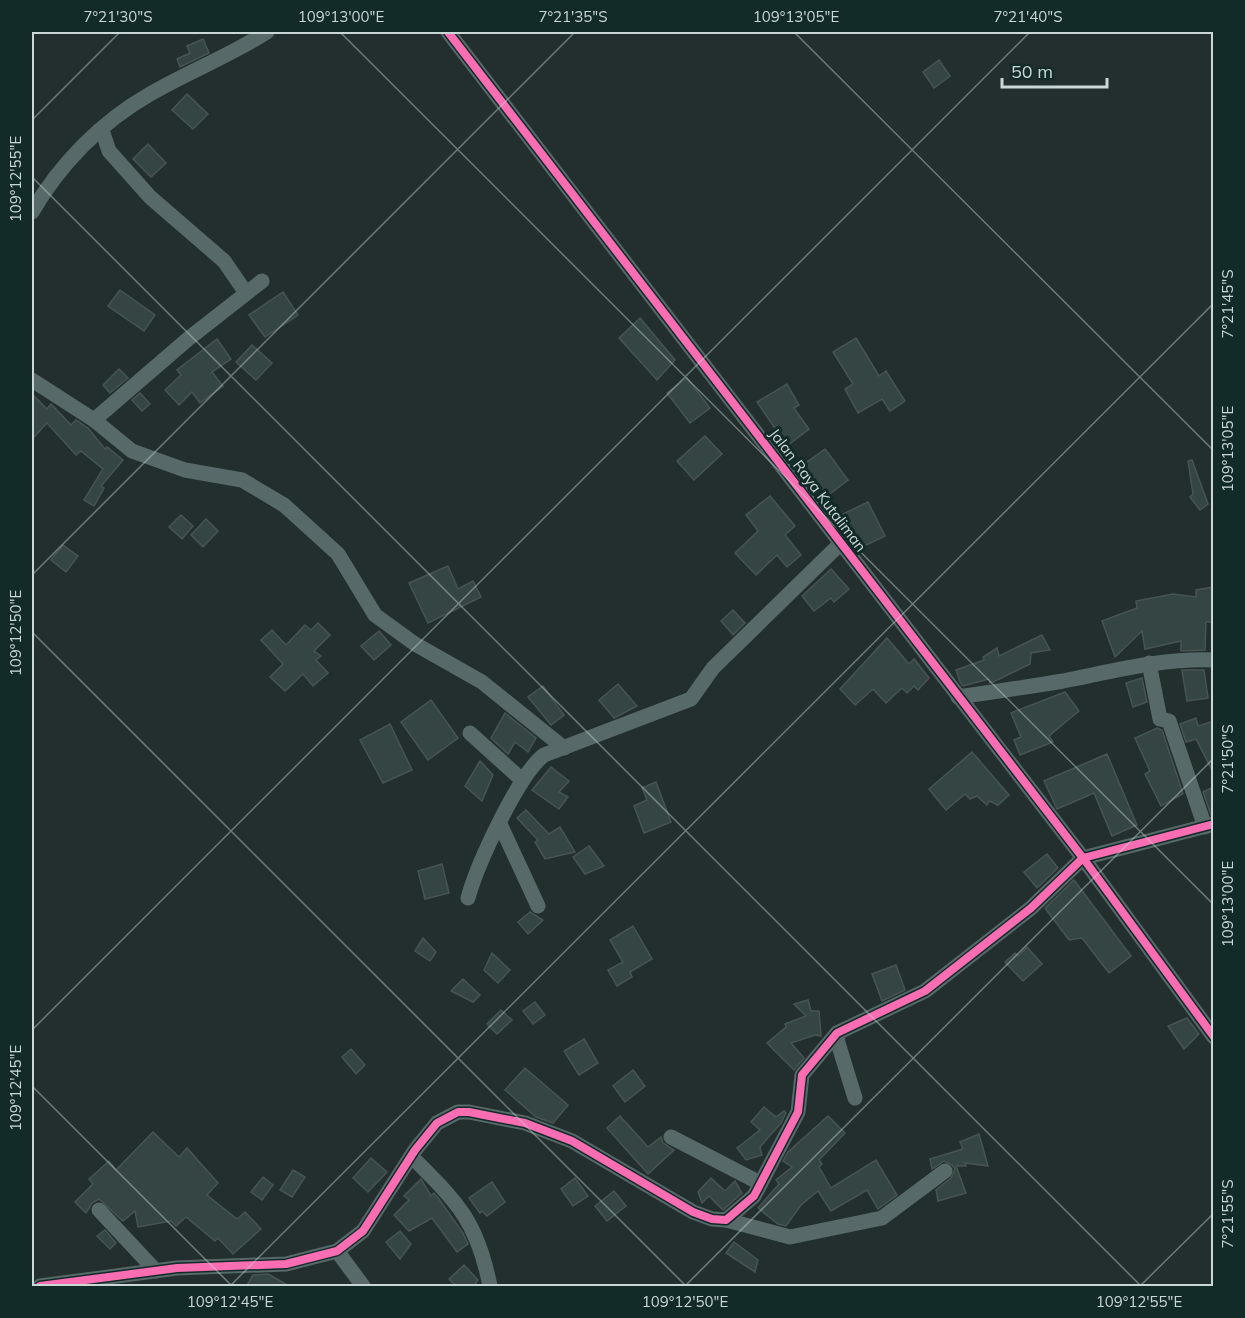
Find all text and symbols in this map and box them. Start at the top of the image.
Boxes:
text: 7°21'30"S [83,7,153,26]
text: 109°13'00"E [298,7,384,26]
text: 7°21'35"S [538,7,608,26]
text: 109°13'05"E [753,7,839,26]
text: 7°21'40"S [993,7,1063,26]
scale bar [1002,51,1107,89]
text: 50 m [1011,60,1053,83]
text: 109°12'55"E [6,136,25,222]
text: 7°21'45"S [1218,269,1237,339]
text: 109°13'05"E [1218,406,1237,492]
street label: Jalan Raya Kutaliman [765,425,871,555]
text: 109°12'50"E [6,590,25,676]
text: 7°21'50"S [1218,724,1237,794]
text: 109°13'00"E [1218,861,1237,947]
text: 109°12'45"E [6,1045,25,1131]
text: 7°21'55"S [1218,1179,1237,1249]
text: 109°12'45"E [187,1292,273,1311]
text: 109°12'50"E [642,1292,728,1311]
text: 109°12'55"E [1096,1292,1182,1311]

